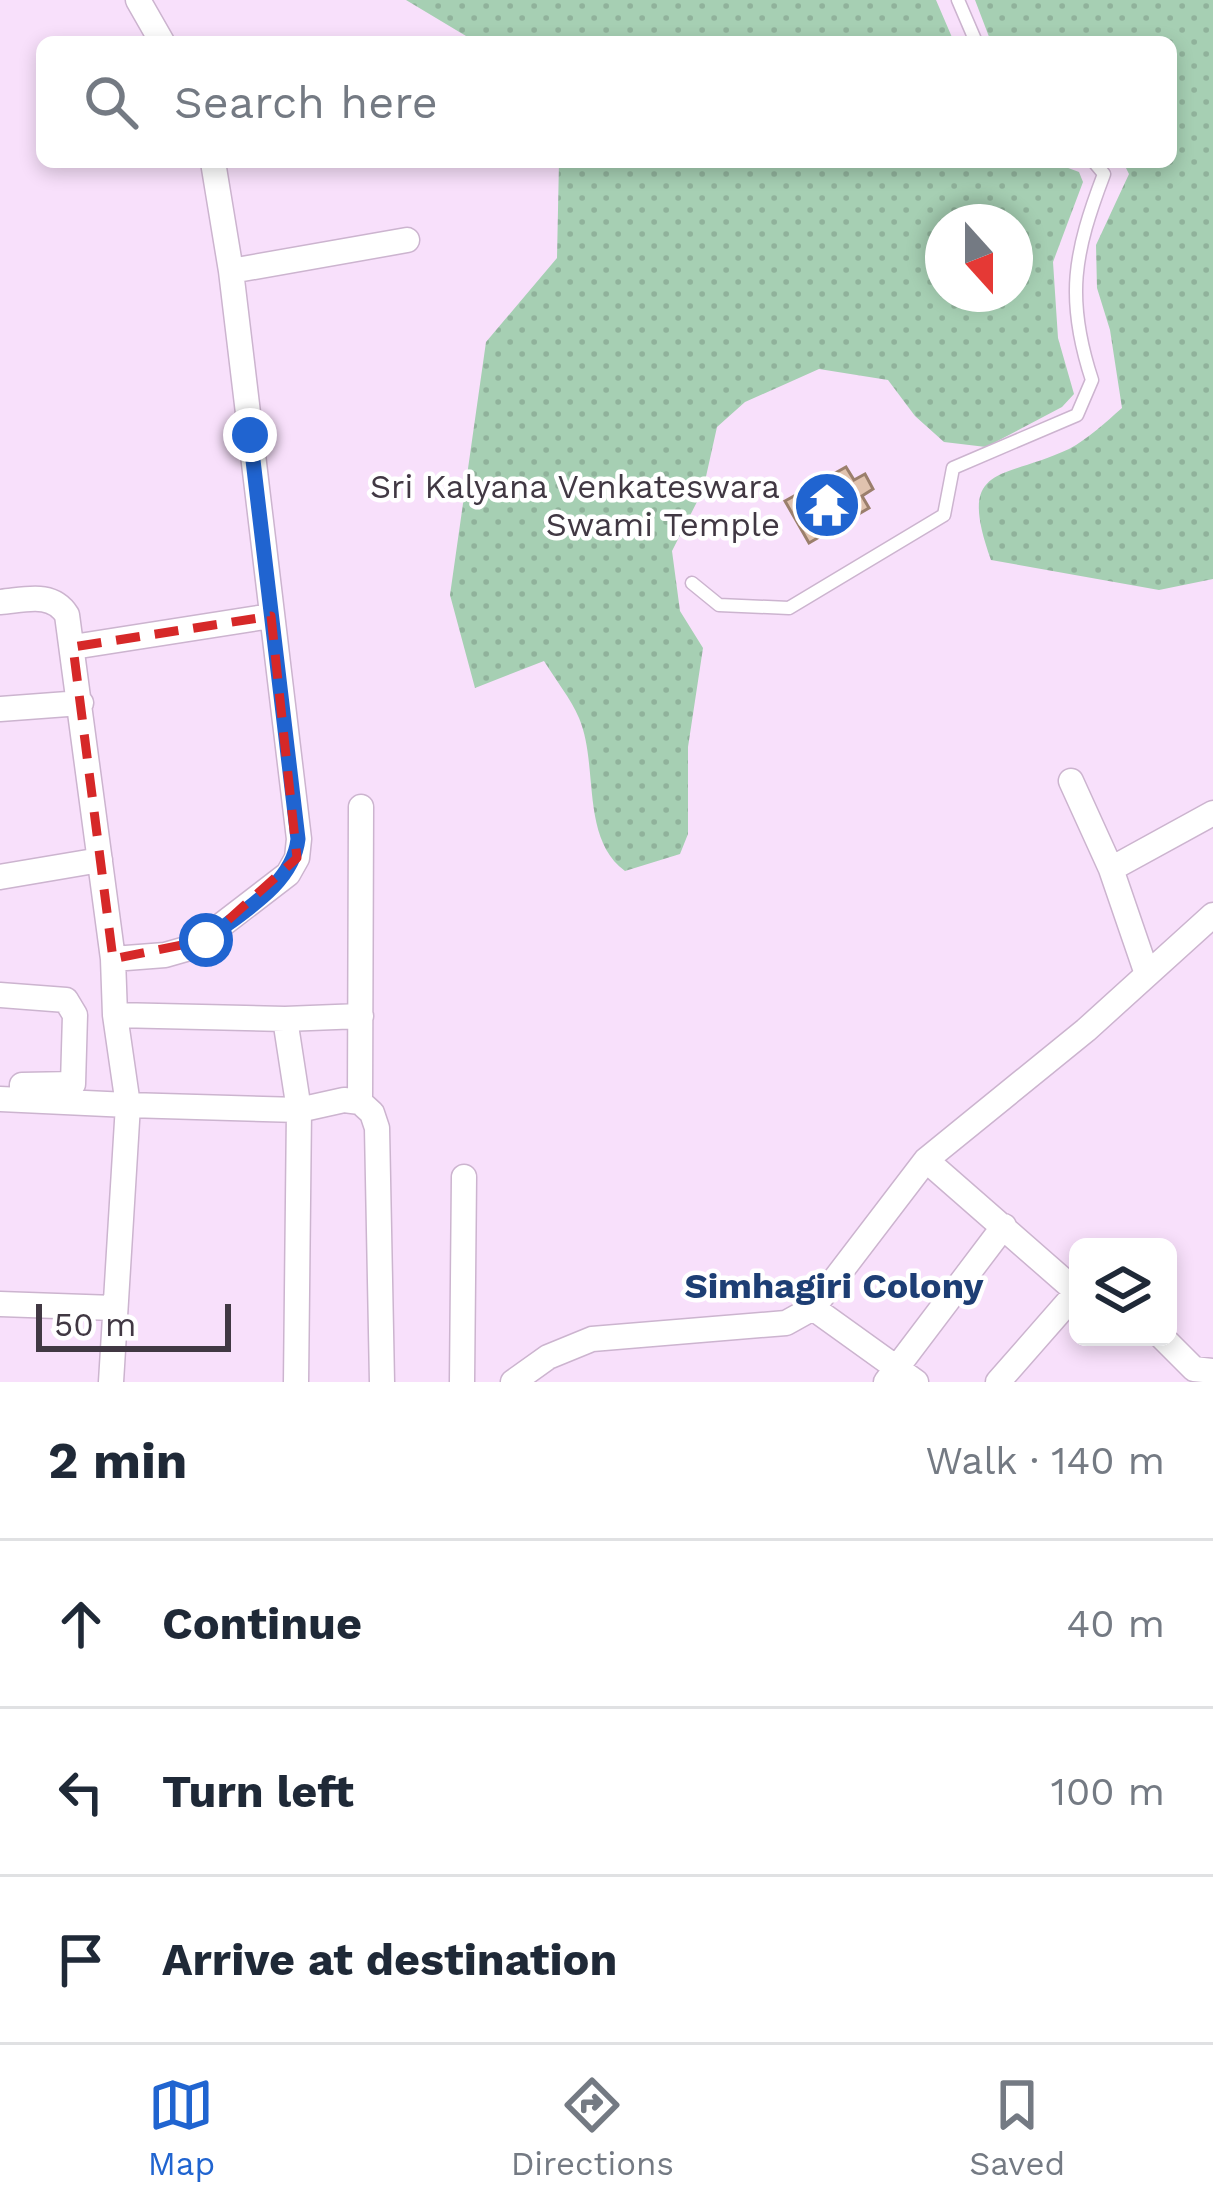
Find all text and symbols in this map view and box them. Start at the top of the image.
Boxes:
search box [36,36,1177,168]
icon: search [78,69,144,135]
text: Search here [174,76,438,129]
north arrow [925,204,1033,312]
route end [223,408,277,462]
place label: Sri Kalyana Venkateswara Swami Temple [370,467,780,544]
temple icon: Sri Kalyana Venkateswara Swami Temple [792,470,862,540]
route start [179,913,233,967]
map controls [1069,1238,1177,1346]
button: layers [1069,1238,1177,1346]
district label: Simhagiri Colony [685,1265,984,1307]
scale bar [36,1298,231,1351]
text: 50 m [54,1305,136,1344]
text: 2 min [48,1431,187,1490]
text: Walk · 140 m [925,1438,1165,1483]
icon: ahead [48,1591,114,1657]
text: Continue [162,1597,362,1650]
text: 40 m [1066,1601,1165,1646]
icon: left [48,1759,114,1825]
text: Turn left [162,1765,354,1818]
text: 100 m [1051,1769,1165,1814]
icon: arrive [48,1927,114,1993]
text: Arrive at destination [162,1933,617,1986]
tab: Map [148,2072,215,2183]
tab: Directions [511,2072,674,2183]
tab: Saved [969,2072,1065,2183]

